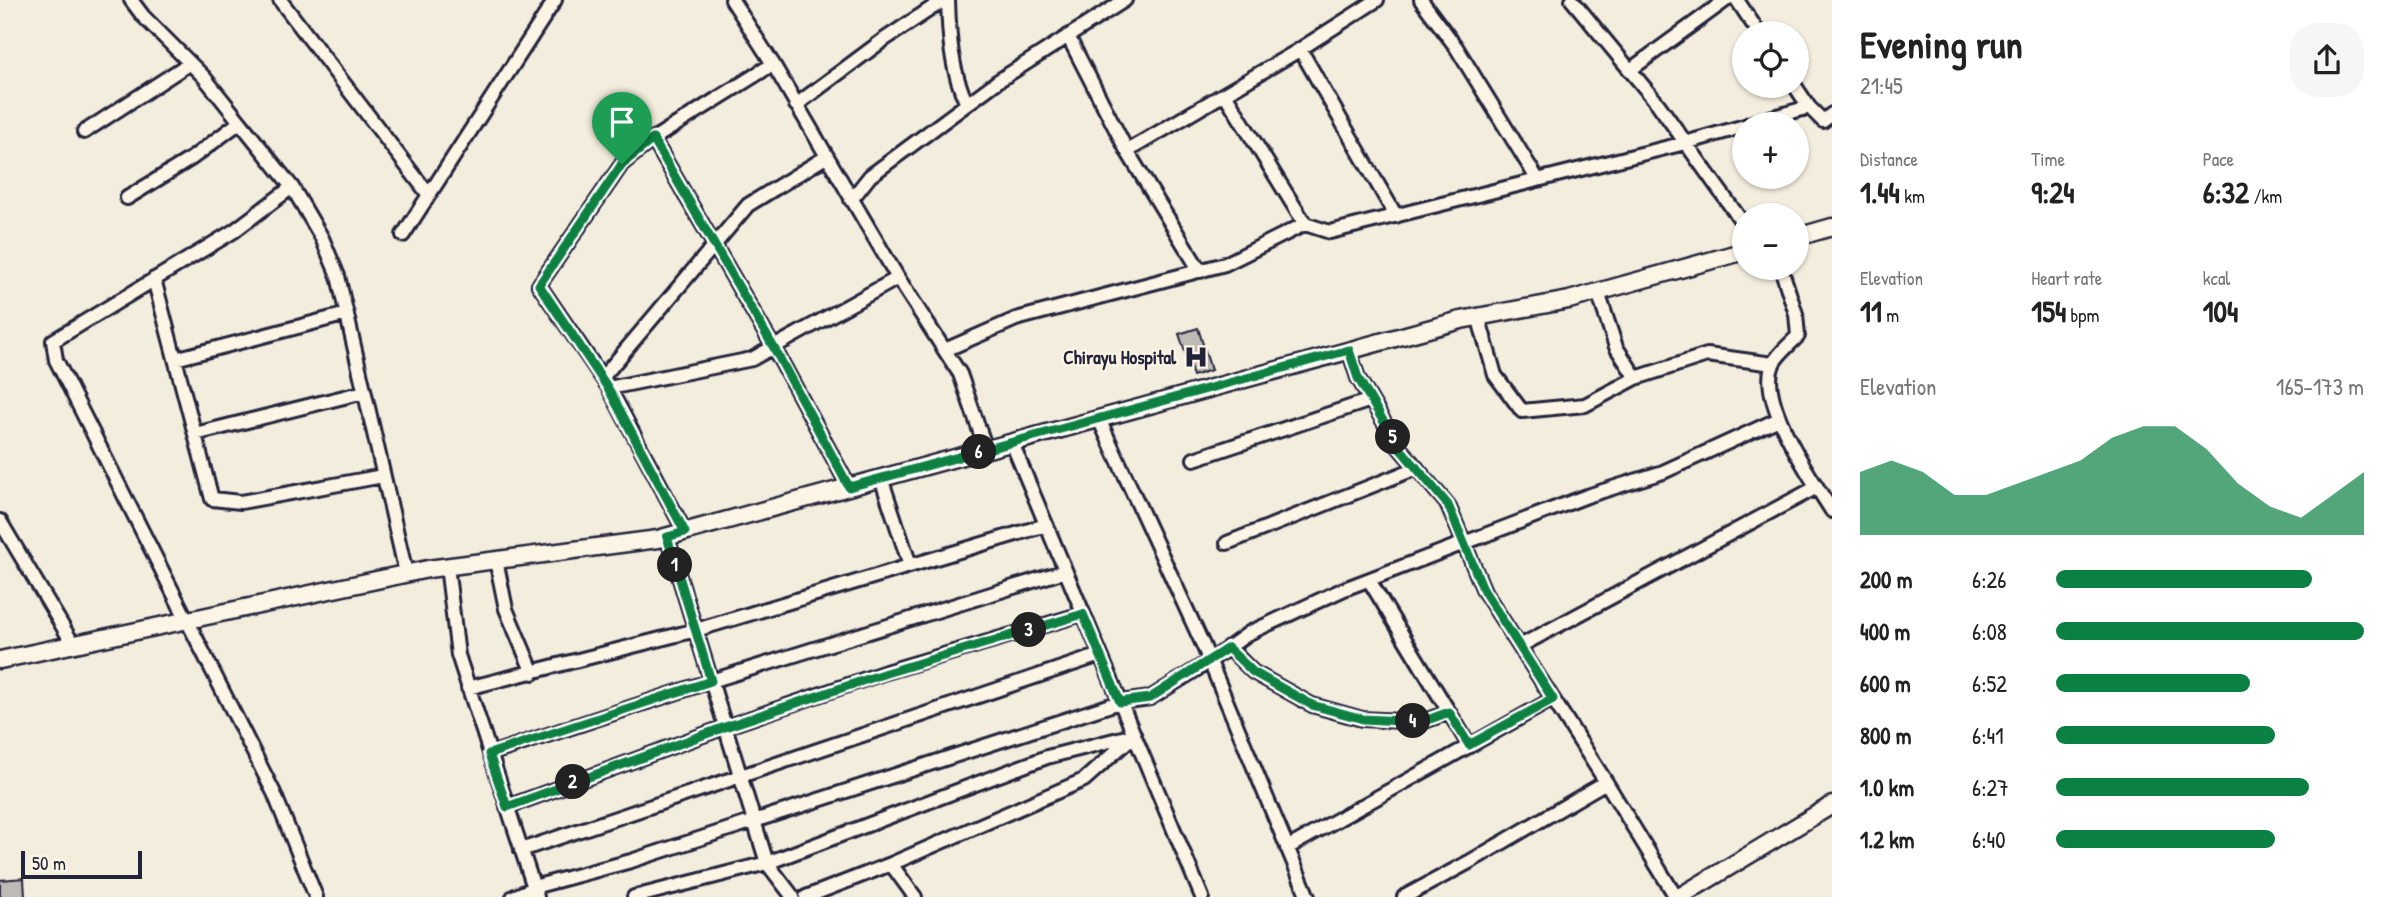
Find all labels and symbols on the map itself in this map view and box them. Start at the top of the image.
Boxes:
pin [592,92,652,164]
hospital icon: Chirayu Hospital [1182,343,1210,371]
place label: Chirayu Hospital [1063,344,1177,371]
pin: 5 [1376,420,1410,454]
pin: 6 [962,434,996,470]
pin: 1 [658,548,692,582]
pin: 3 [1012,612,1046,648]
pin: 4 [1396,704,1430,738]
pin: 2 [556,764,590,800]
scale bar [21,848,142,880]

